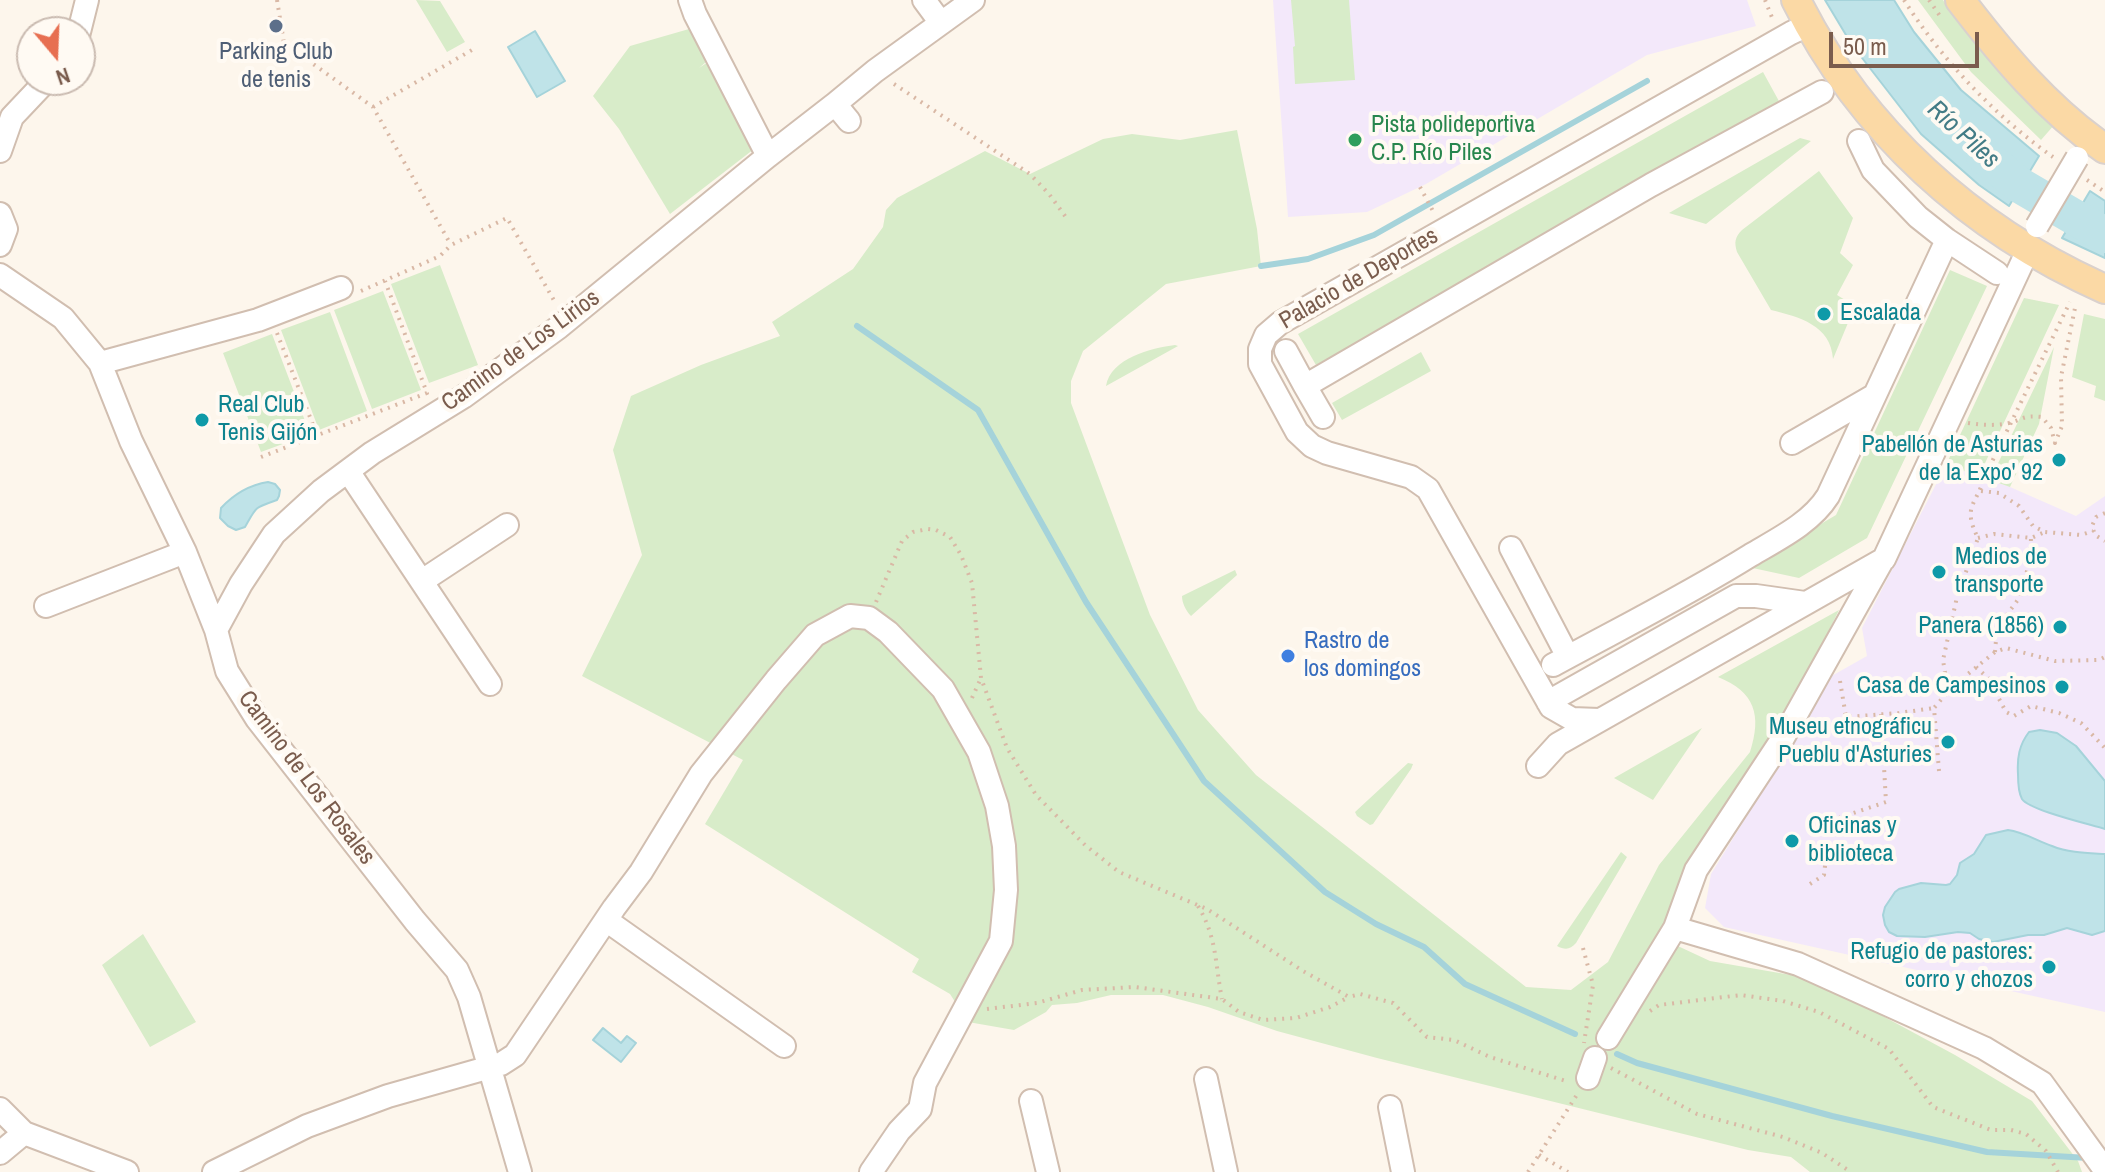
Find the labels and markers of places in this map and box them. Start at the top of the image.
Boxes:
marker: Parking Club de tenis [267,17,285,35]
place label: Parking Club de tenis [219,39,333,95]
place label: Pista polideportiva C.P. Río Piles [1371,112,1535,168]
marker: Pista polideportiva C.P. Río Piles [1346,131,1364,149]
place label: Escalada [1840,300,1921,328]
marker: Escalada [1815,305,1833,323]
place label: Real Club Tenis Gijón [218,392,318,448]
marker: Real Club Tenis Gijón [193,411,211,429]
place label: Pabellón de Asturias de la Expo' 92 [1861,432,2043,488]
marker: Pabellón de Asturias de la Expo' 92 [2050,451,2068,469]
place label: Medios de transporte [1955,544,2047,600]
marker: Medios de transporte [1930,563,1948,581]
place label: Panera (1856) [1918,613,2044,641]
marker: Panera (1856) [2051,618,2069,636]
place label: Rastro de los domingos [1304,628,1421,684]
marker: Rastro de los domingos [1279,647,1297,665]
place label: Casa de Campesinos [1857,673,2046,701]
marker: Casa de Campesinos [2053,678,2071,696]
place label: Museu etnográficu Pueblu d'Asturies [1769,714,1932,770]
marker: Museu etnográficu Pueblu d'Asturies [1939,733,1957,751]
place label: Oficinas y biblioteca [1808,813,1897,869]
marker: Oficinas y biblioteca [1783,832,1801,850]
place label: Refugio de pastores: corro y chozos [1850,939,2033,995]
marker: Refugio de pastores: corro y chozos [2040,958,2058,976]

